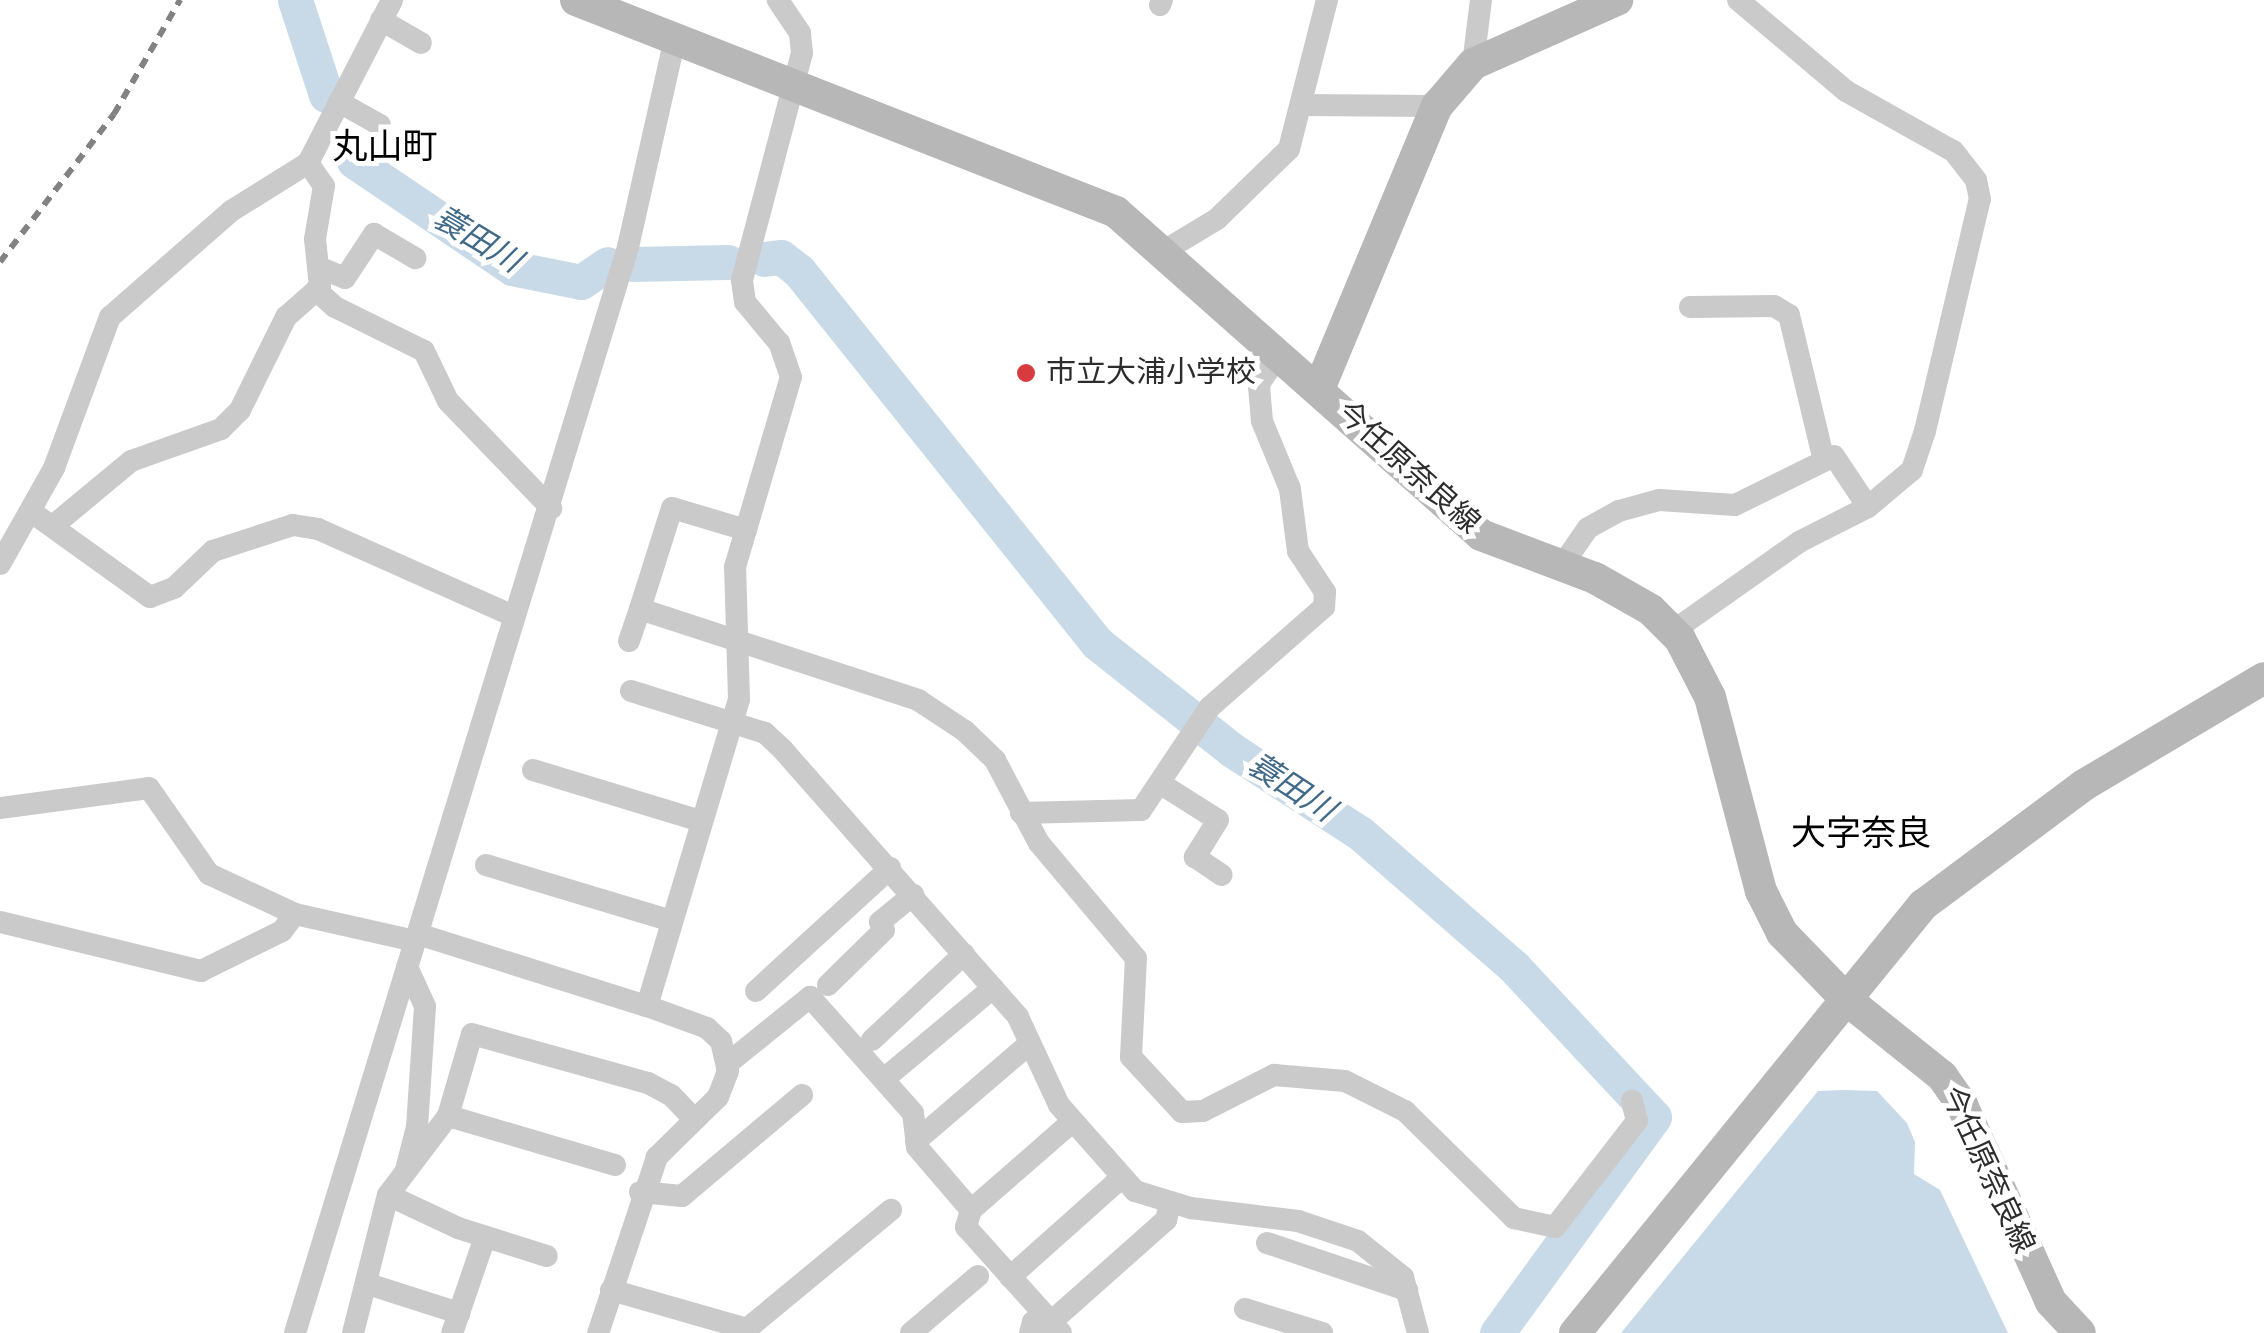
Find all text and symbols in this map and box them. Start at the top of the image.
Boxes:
district label: 丸山町 [333,126,437,168]
water label: 蓑田川 [426,199,528,281]
place label: 市立大浦小学校 [1046,355,1256,391]
marker: 市立大浦小学校 [1015,362,1037,384]
street label: 今任原奈良線 [1329,394,1487,542]
water label: 蓑田川 [1240,746,1342,830]
district label: 大字奈良 [1791,813,1931,855]
street label: 今任原奈良線 [1933,1081,2041,1259]

